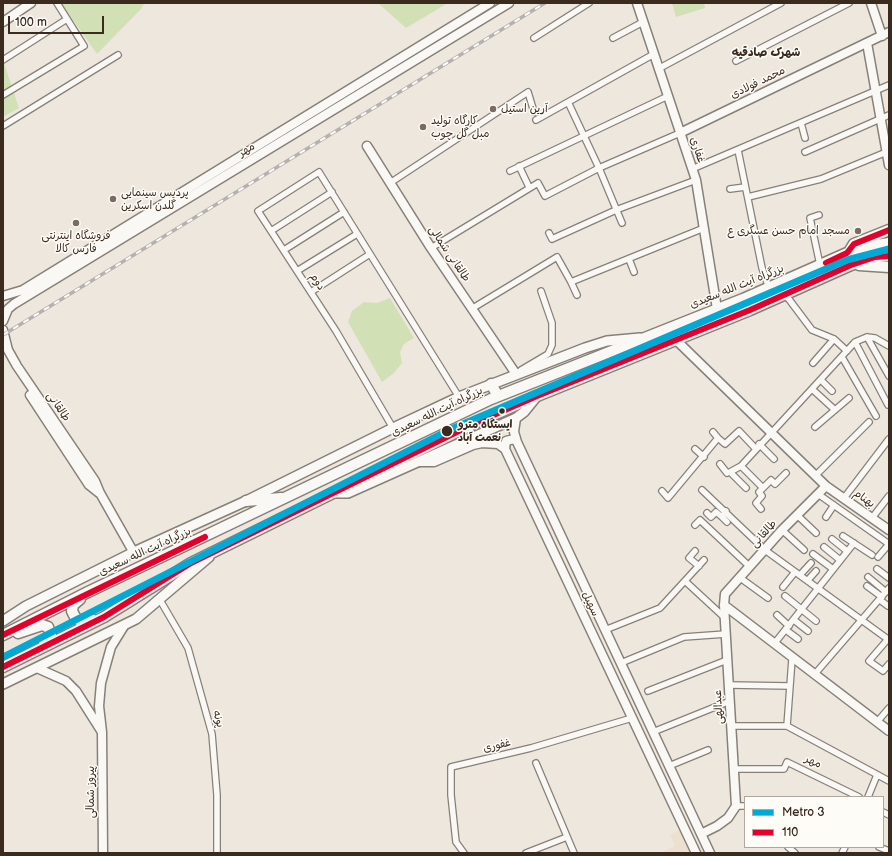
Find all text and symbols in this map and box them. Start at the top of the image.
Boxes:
scale bar [10,8,106,34]
text: 100 m [15,15,47,30]
district label: شهرک صادقیه [732,46,800,60]
street label: محمد فولادی [728,64,788,102]
place label: آرین استیل [501,102,548,116]
marker: آرین استیل [488,104,498,114]
place label: کارگاه تولید مبل گل چوب [431,114,489,140]
marker: کارگاه تولید مبل گل چوب [418,122,428,132]
street label: غفاری [686,135,708,165]
street label: مهر [236,140,258,160]
place label: پردیس سینمایی گلدن اسکرین [121,186,189,212]
marker: پردیس سینمایی گلدن اسکرین [108,194,118,204]
marker: فروشگاه اینترنتی فارس کالا [71,218,81,228]
street label: طالقانی شمالی [425,223,473,285]
place label: مسجد امام حسن عسگری ع [727,224,850,238]
marker: مسجد امام حسن عسگری ع [853,226,863,236]
place label: فروشگاه اینترنتی فارس کالا [42,229,110,255]
street label: بزرگراه آیت الله سعیدی [688,262,786,312]
street label: دوم [307,271,327,293]
street label: بزرگراه آیت الله سعیدی [389,384,485,440]
street label: طالقانی [43,390,73,424]
unlabelled marker [497,406,507,416]
place label: ایستگاه مترو نعمت آباد [458,418,512,444]
marker: ایستگاه مترو نعمت آباد [440,424,454,438]
street label: بهنام [851,487,877,511]
street label: طالقانی [748,517,780,551]
street label: بزرگراه آیت الله سعیدی [97,525,193,579]
street label: سهیل [579,589,601,619]
street label: عبدالهی [712,689,726,725]
street label: پونه [209,709,227,729]
street label: غفوری [482,736,512,756]
street label: مهر [803,752,823,772]
street label: پیروز شمالی [84,766,98,818]
legend [744,796,884,848]
text: Metro 3 [782,805,825,820]
text: 110 [782,825,798,840]

